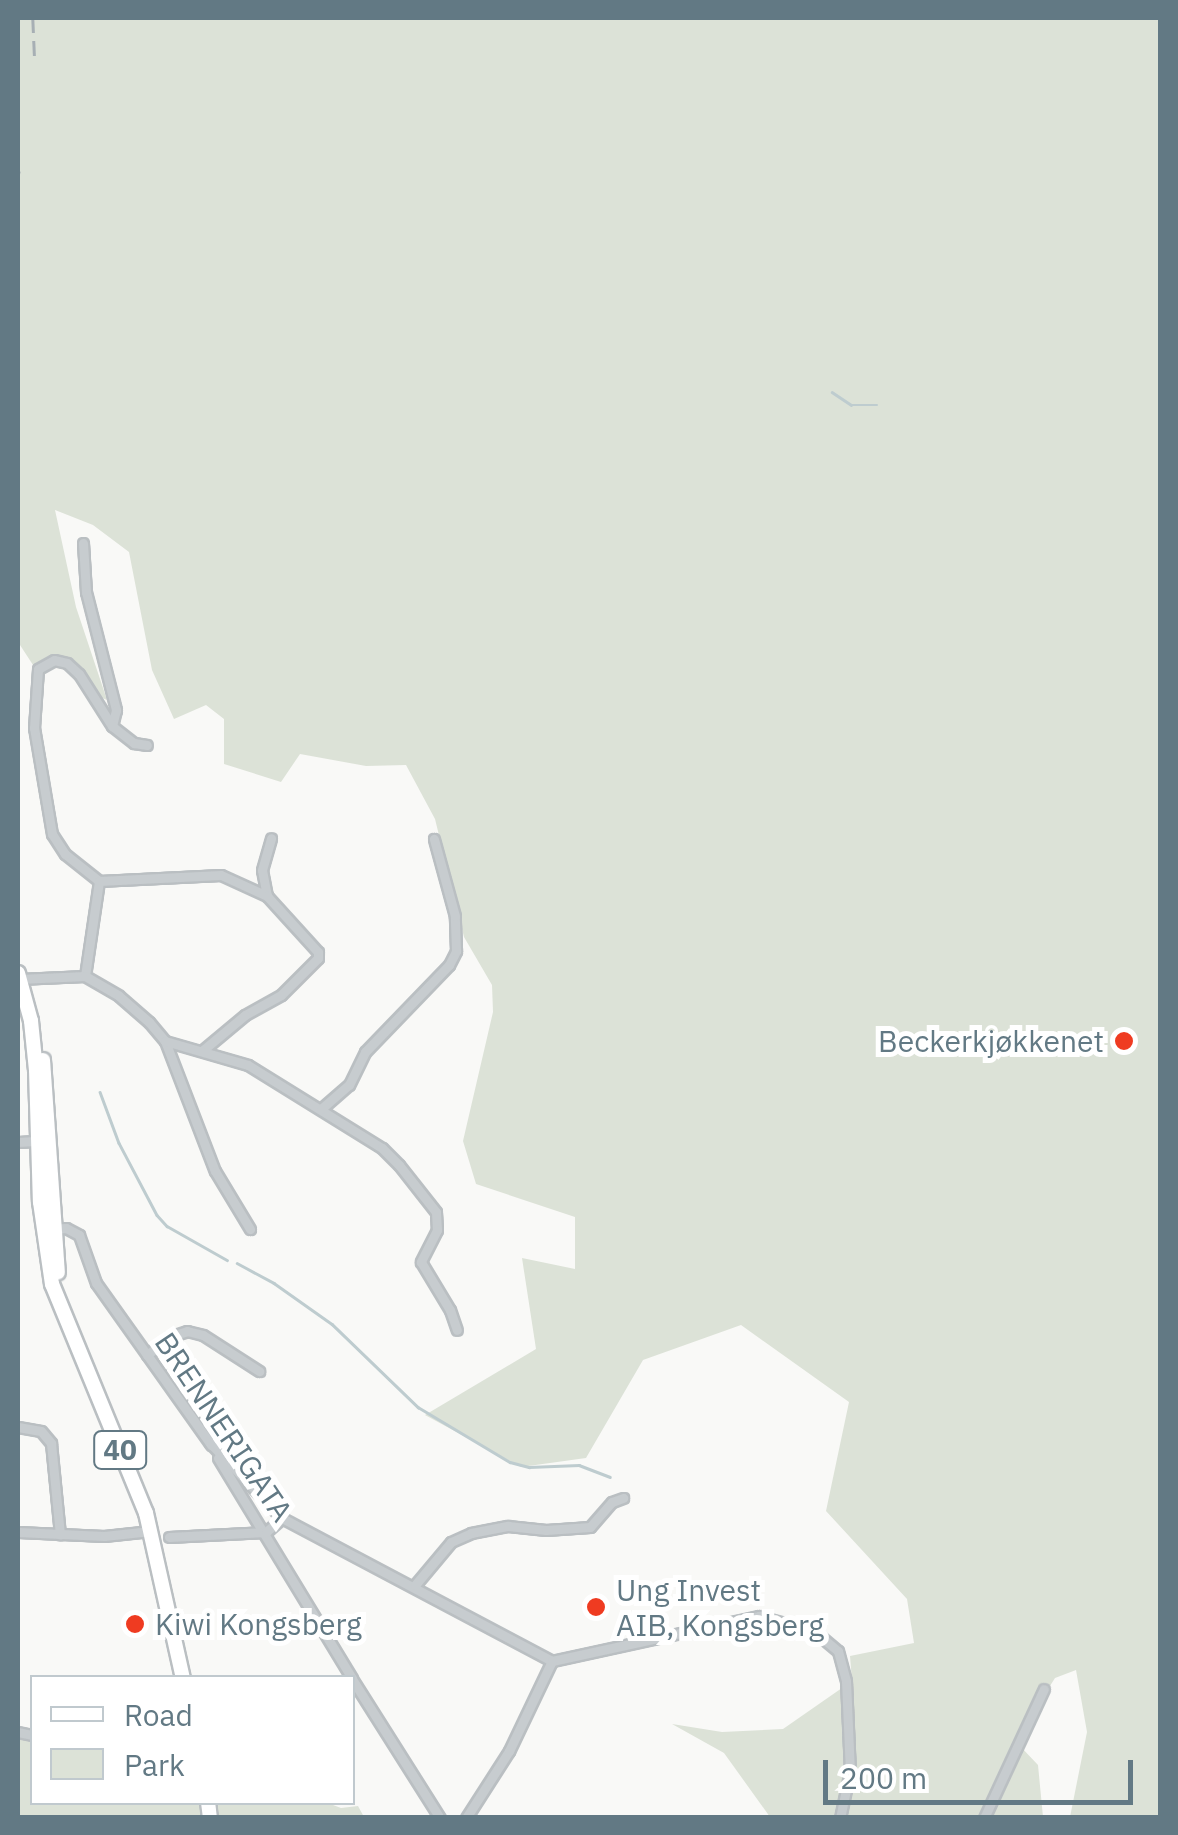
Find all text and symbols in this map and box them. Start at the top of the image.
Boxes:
place label: Beckerkjøkkenet [878,1023,1104,1059]
marker: Beckerkjøkkenet [1113,1030,1135,1052]
street label: BRENNERIGATA [148,1326,300,1528]
road number: 40 [92,1427,148,1473]
place label: Ung Invest AIB, Kongsberg [616,1572,824,1642]
marker: Ung Invest AIB, Kongsberg [585,1596,607,1618]
place label: Kiwi Kongsberg [155,1606,362,1642]
marker: Kiwi Kongsberg [124,1613,146,1635]
legend [30,1675,355,1805]
text: Road [124,1695,193,1734]
scale bar [828,1740,1138,1802]
text: Park [124,1745,185,1784]
text: 200 m [840,1758,927,1797]

